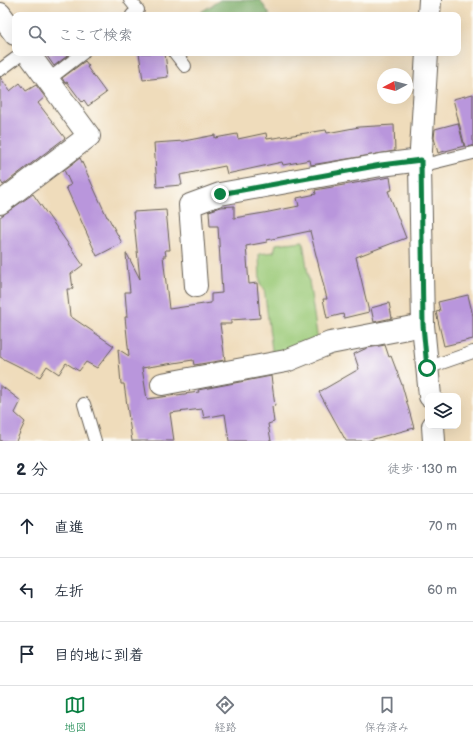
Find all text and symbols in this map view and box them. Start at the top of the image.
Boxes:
search box [12,12,461,56]
icon: search [26,23,48,45]
text: ここで検索 [58,26,133,45]
north arrow [377,68,413,104]
route end [211,185,229,203]
route start [418,359,436,377]
map controls [425,393,461,429]
button: layers [425,393,461,429]
text: 2 分 [16,460,48,480]
text: 徒歩 · 130 m [388,461,457,477]
icon: ahead [16,515,38,537]
text: 直進 [54,518,84,537]
text: 70 m [429,518,457,534]
icon: left [16,579,38,601]
text: 左折 [54,582,84,601]
text: 60 m [427,582,457,598]
icon: arrive [16,643,38,665]
text: 目的地に到着 [54,646,144,665]
tab: 地図 [64,694,86,734]
tab: 経路 [214,694,236,734]
tab: 保存済み [365,694,409,734]

